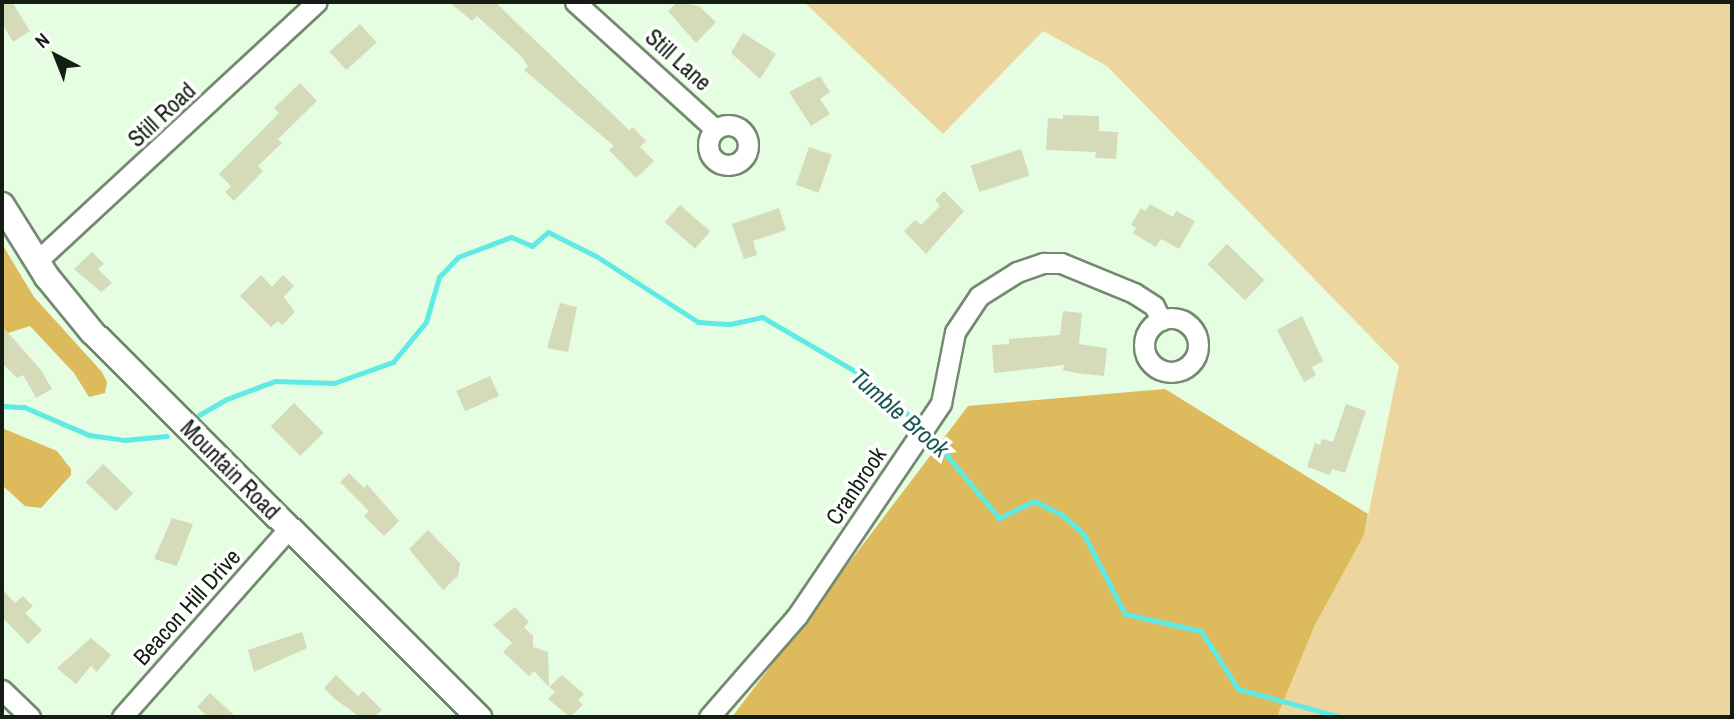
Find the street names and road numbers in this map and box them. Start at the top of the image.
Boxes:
street label: Still Lane [640,23,716,97]
street label: Still Road [123,77,201,153]
street label: Mountain Road [175,415,285,525]
street label: Cranbrook [820,442,892,530]
street label: Beacon Hill Drive [128,543,246,671]

